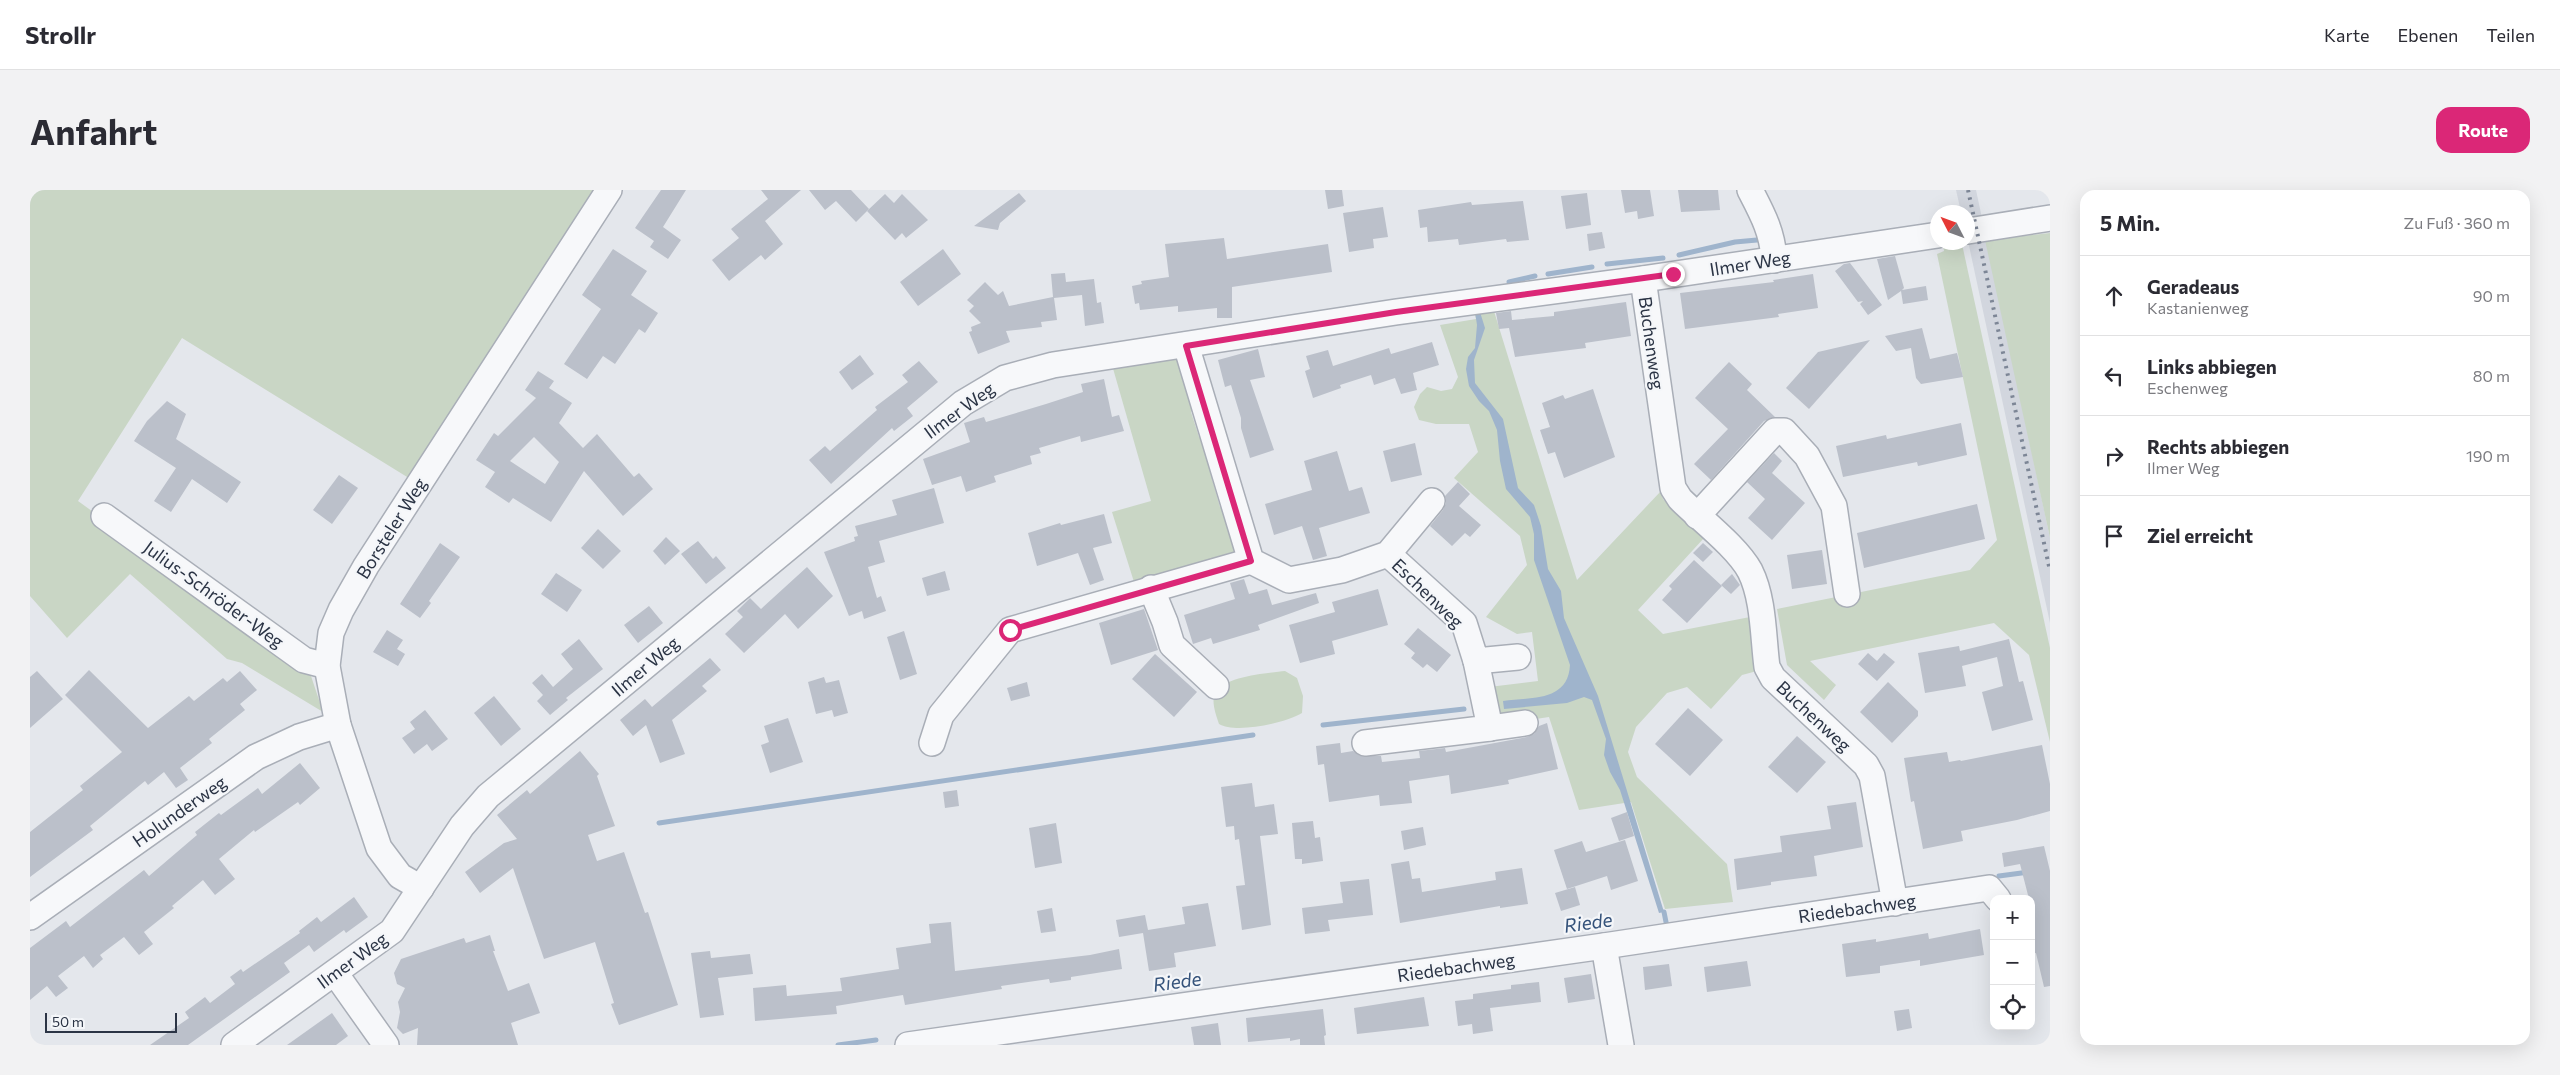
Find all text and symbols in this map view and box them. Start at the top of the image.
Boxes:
text: Strollr [25,20,96,49]
text: Karte [2324,24,2369,46]
text: Ebenen [2397,24,2458,46]
text: Teilen [2486,24,2535,46]
button: Route [2436,107,2530,153]
text: Anfahrt [30,109,157,152]
north arrow [1930,205,1975,250]
text: 5 Min. [2100,210,2160,235]
text: Zu Fuß · 360 m [2403,213,2510,232]
street label: Ilmer Weg [1708,246,1792,280]
route end [1662,263,1685,286]
text: Geradeaus [2147,275,2239,298]
icon: ahead [2100,282,2128,310]
text: 90 m [2473,286,2510,305]
street label: Buchenweg [1635,295,1669,391]
text: Kastanienweg [2147,298,2249,317]
text: Links abbiegen [2147,355,2277,378]
icon: left [2100,362,2128,390]
text: 80 m [2473,366,2510,385]
street label: Ilmer Weg [919,377,999,443]
text: Eschenweg [2147,378,2228,397]
text: Rechts abbiegen [2147,435,2289,458]
icon: right [2100,442,2128,470]
text: 190 m [2466,446,2510,465]
text: Ilmer Weg [2147,458,2220,477]
street label: Borsteler Weg [351,473,431,583]
icon: arrive [2100,522,2128,550]
text: Ziel erreicht [2147,524,2253,547]
street label: Julius-Schröder-Weg [140,536,289,652]
street label: Eschenweg [1388,553,1469,633]
route start [999,619,1022,642]
street label: Ilmer Weg [607,631,684,701]
street label: Buchenweg [1772,676,1856,756]
street label: Holunderweg [128,770,230,851]
street label: Riedebachweg [1797,889,1917,927]
map controls [1990,895,2035,1030]
button: + [1990,895,2035,940]
water label: Riede [1562,907,1614,937]
street label: Ilmer Weg [312,927,392,993]
button: − [1990,940,2035,985]
street label: Riedebachweg [1396,948,1516,986]
water label: Riede [1151,966,1203,996]
button: locate [1990,985,2035,1030]
scale bar [45,1010,178,1033]
text: 50 m [52,1013,84,1030]

